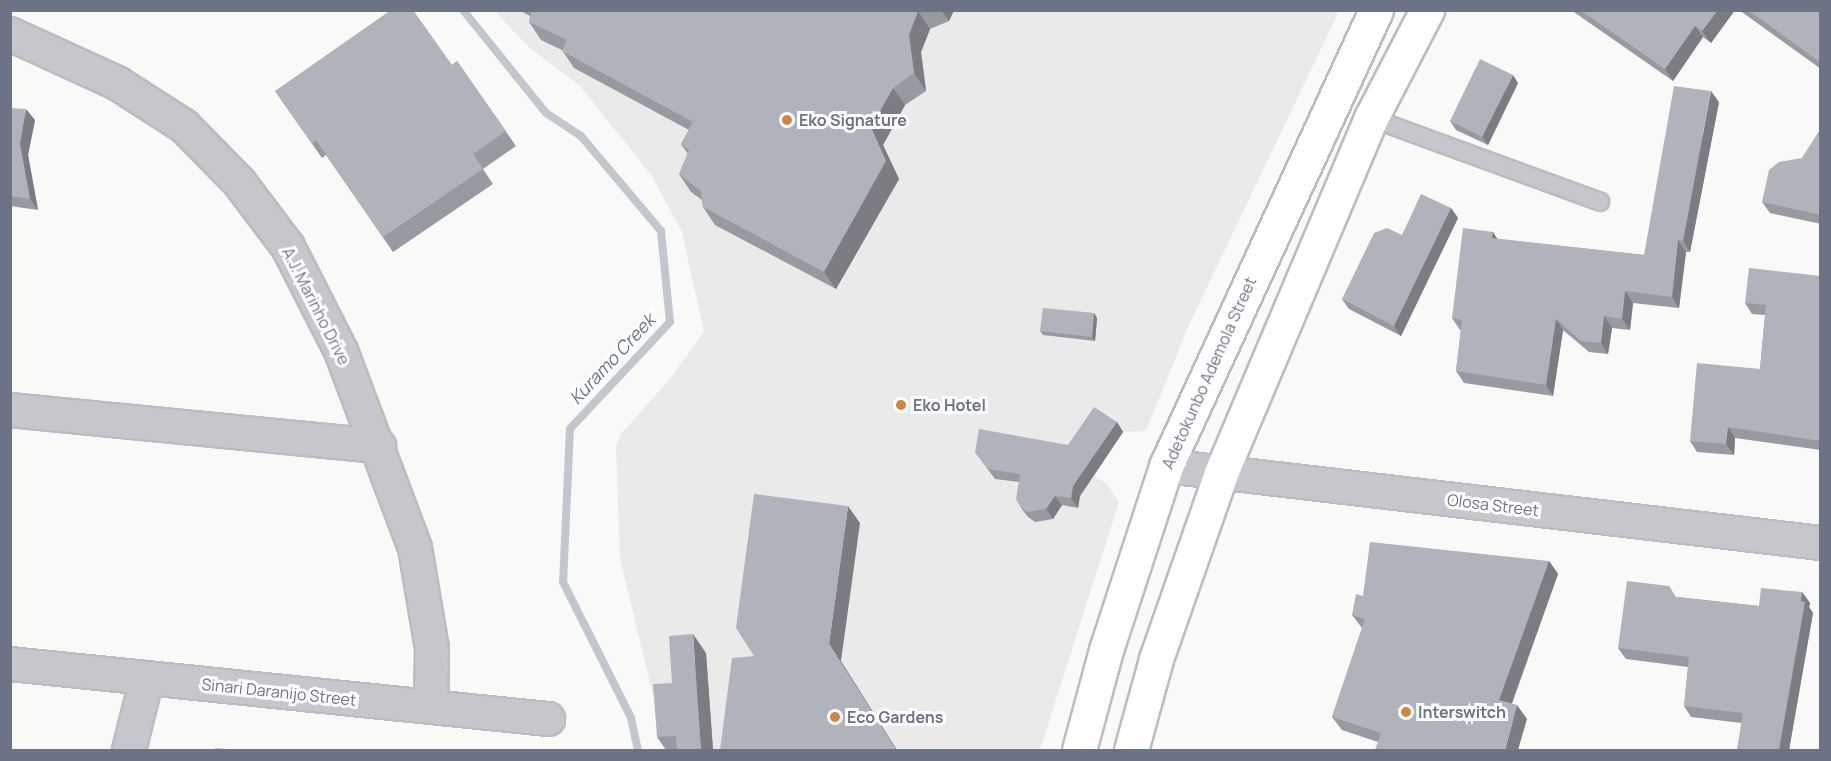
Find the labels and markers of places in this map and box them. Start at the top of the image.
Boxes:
place label: Eko Signature [799,110,907,130]
marker: Eko Signature [780,113,794,127]
place label: Eko Hotel [913,395,986,415]
marker: Eko Hotel [894,398,908,412]
place label: Interswitch [1418,702,1506,722]
marker: Interswitch [1399,705,1413,719]
place label: Eco Gardens [847,707,944,727]
marker: Eco Gardens [828,710,842,724]

